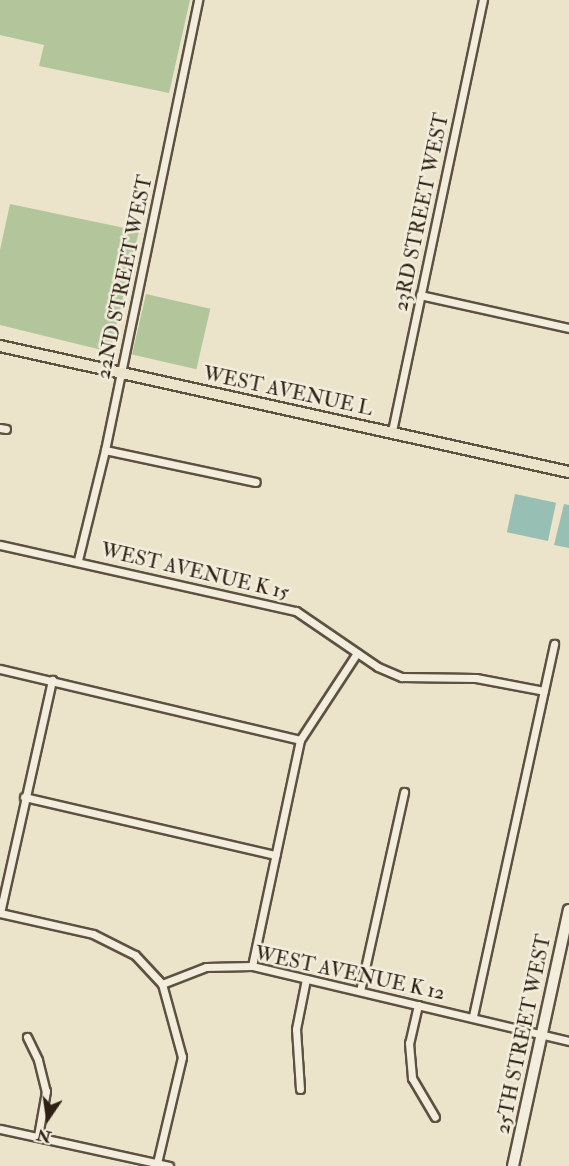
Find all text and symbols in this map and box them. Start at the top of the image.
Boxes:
street label: 23RD STREET WEST [388,111,454,313]
street label: 22ND STREET WEST [91,173,157,381]
street label: WEST AVENUE L [201,361,375,421]
street label: WEST AVENUE K 15 [99,538,291,604]
street label: 25TH STREET WEST [490,932,556,1136]
street label: WEST AVENUE K 12 [253,941,447,1005]
north arrow [18,1088,78,1148]
text: N [35,1124,53,1147]

